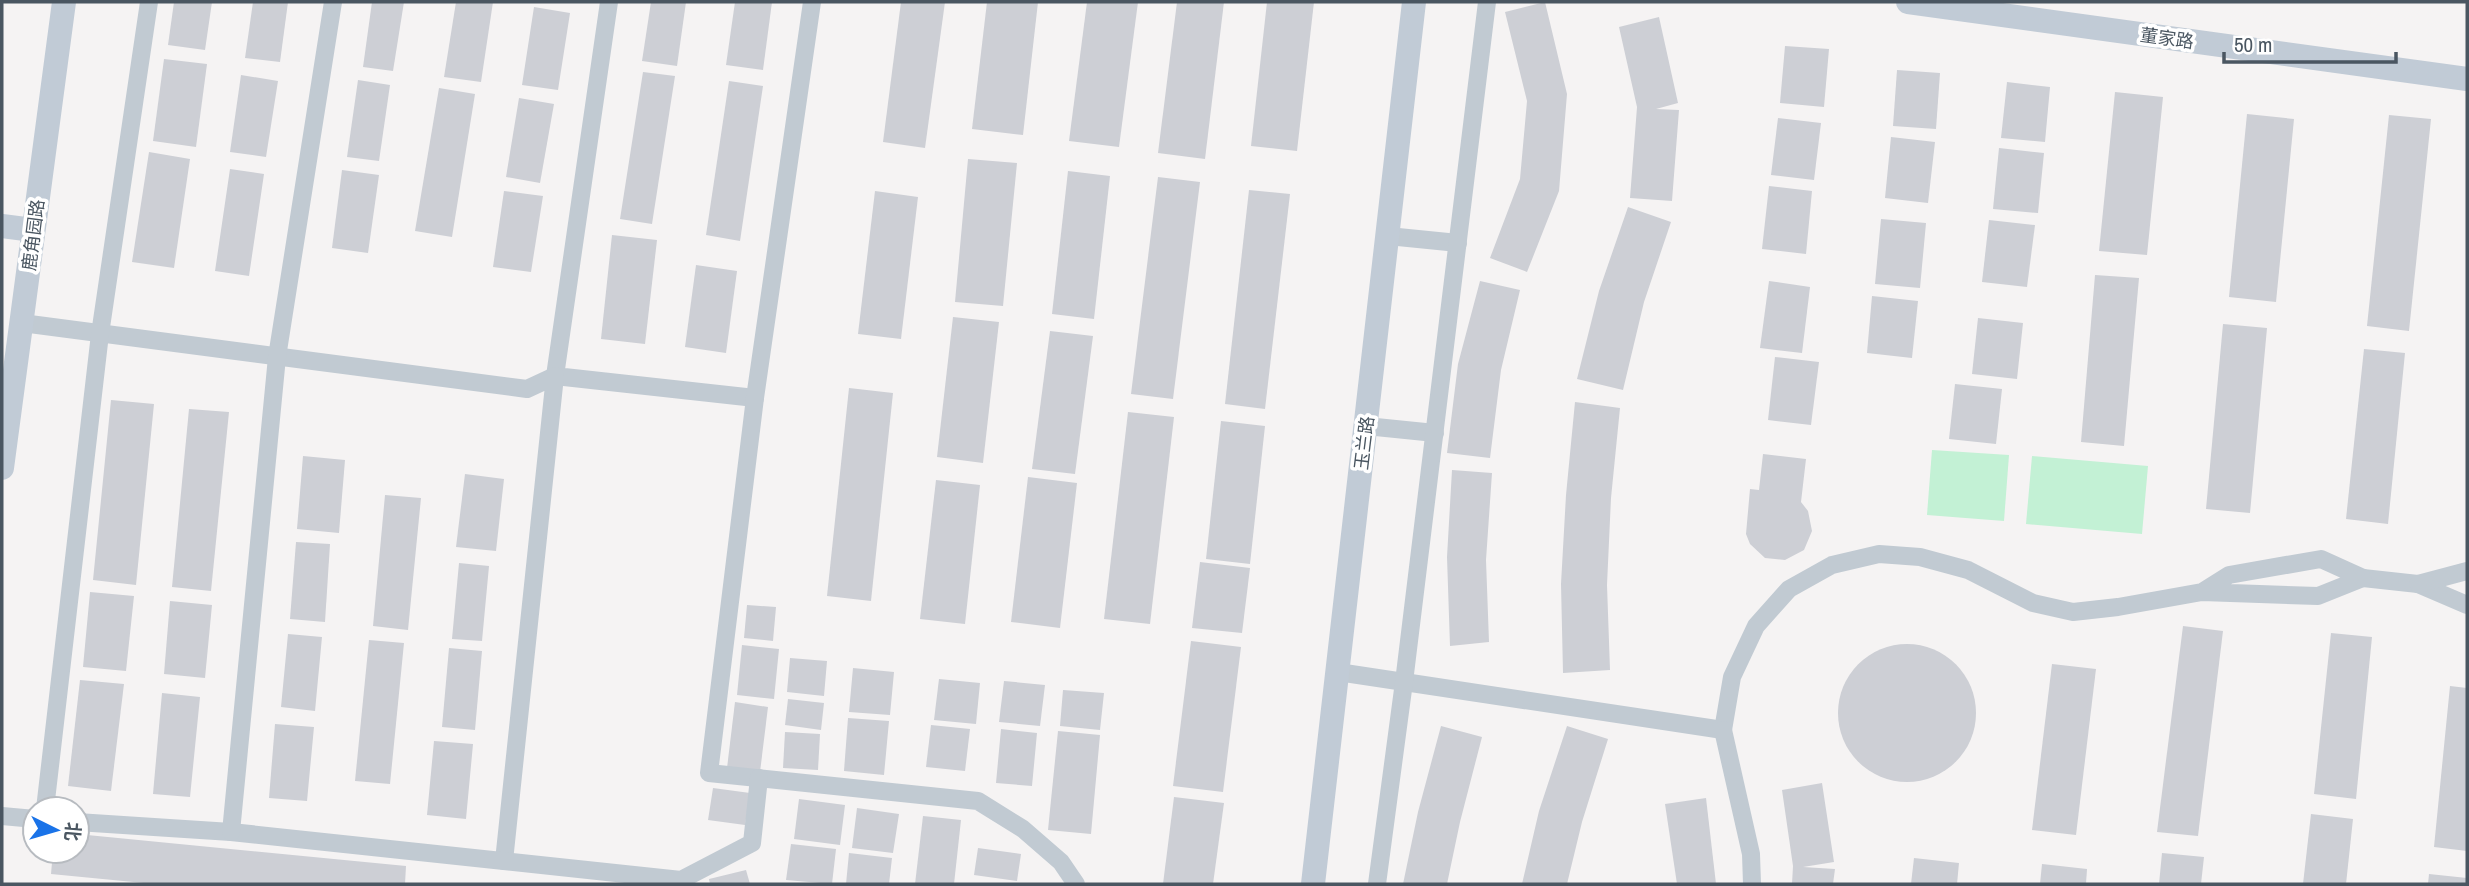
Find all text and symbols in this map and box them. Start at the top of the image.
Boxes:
scale bar [2224,21,2396,65]
street label: 董家路 [2139,22,2195,54]
text: 50 m [2234,30,2272,59]
street label: 鹿角园路 [16,198,50,272]
street label: 玉兰路 [1348,415,1380,471]
north arrow [21,795,91,865]
text: 北 [59,821,87,842]

